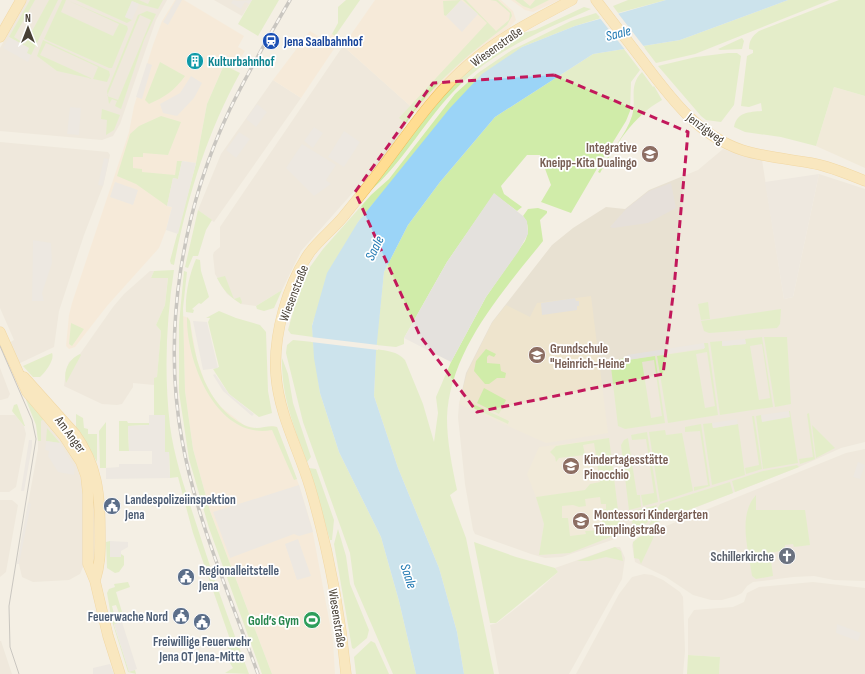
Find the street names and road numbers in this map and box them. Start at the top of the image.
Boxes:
street label: Wiesenstraße [468,23,525,70]
street label: Jenzigweg [682,109,728,148]
street label: Wiesenstraße [276,263,312,324]
street label: Am Anger [51,412,89,456]
street label: Wiesenstraße [324,588,350,649]

